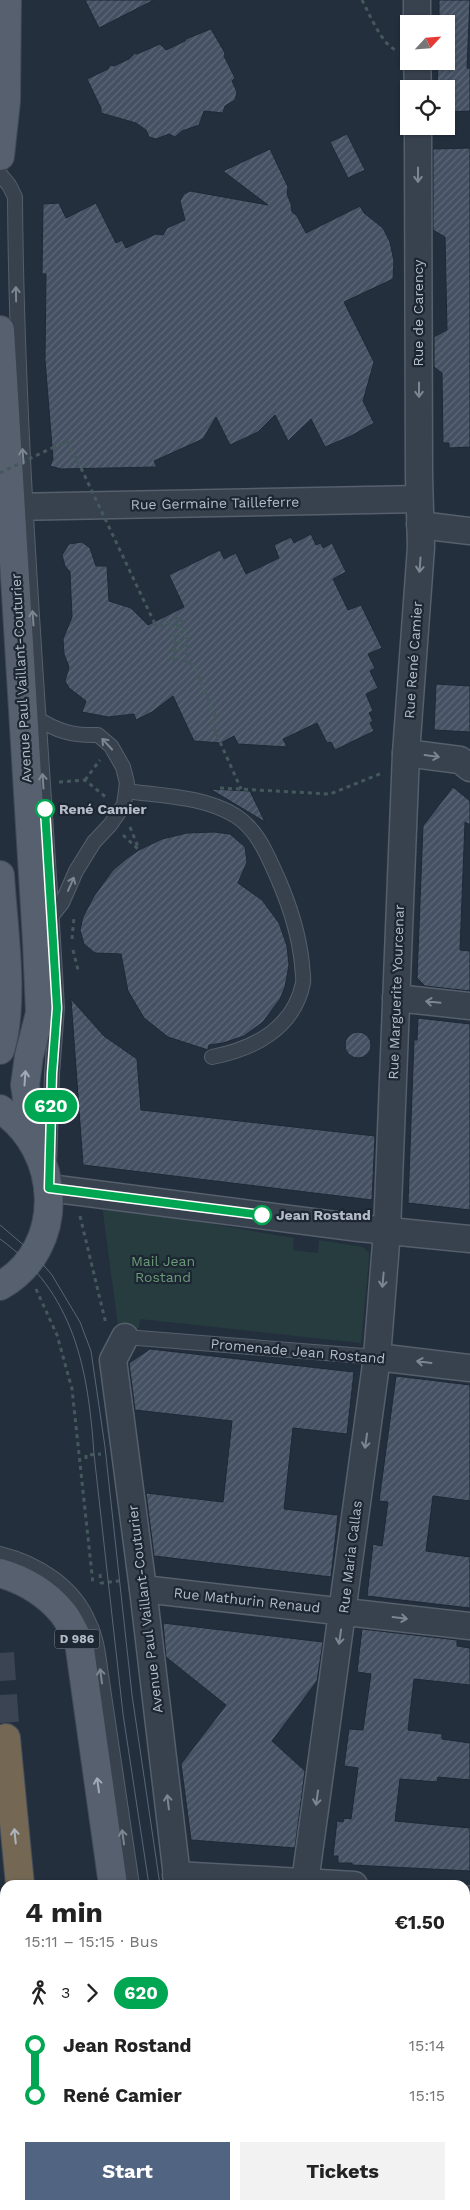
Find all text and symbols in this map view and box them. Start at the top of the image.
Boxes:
north arrow [400,15,455,70]
map controls [400,15,455,135]
button: locate [400,80,455,135]
one-way arrow [413,166,423,183]
street label: Rue de Carency [410,259,426,366]
one-way arrow [11,286,20,302]
one-way arrow [414,382,424,398]
one-way arrow [19,448,28,464]
street label: Rue Germaine Tailleferre [131,494,299,512]
one-way arrow [415,557,424,573]
street label: Avenue Paul Vaillant-Couturier [8,573,34,783]
street label: Rue René Camier [401,600,425,719]
one-way arrow [28,611,37,627]
one-way arrow [101,738,113,750]
one-way arrow [424,751,440,761]
one-way arrow [39,773,48,789]
marker: René Camier [35,799,55,819]
place label: René Camier [59,801,146,817]
one-way arrow [66,877,76,892]
street label: Rue Marguerite Yourcenar [385,904,407,1080]
one-way arrow [425,997,441,1007]
one-way arrow [21,1070,30,1086]
line badge: 620 [22,1090,80,1122]
text: 620 [34,1095,68,1116]
marker: Jean Rostand [252,1205,272,1225]
place label: Jean Rostand [276,1207,371,1223]
park label: Mail Jean Rostand [131,1253,195,1285]
one-way arrow [379,1272,388,1288]
street label: Promenade Jean Rostand [210,1335,386,1367]
one-way arrow [416,1357,432,1367]
one-way arrow [361,1433,371,1449]
street label: Rue Maria Callas [335,1500,365,1614]
street label: Avenue Paul Vaillant-Couturier [124,1504,166,1714]
street label: Rue Mathurin Renaud [173,1584,321,1616]
one-way arrow [392,1613,408,1623]
one-way arrow [335,1629,345,1645]
road number: D 986 [54,1630,100,1648]
one-way arrow [96,1668,106,1684]
one-way arrow [93,1777,103,1793]
one-way arrow [312,1790,322,1806]
one-way arrow [163,1794,173,1810]
one-way arrow [11,1829,20,1845]
one-way arrow [118,1829,128,1845]
text: 4 min [25,1896,103,1929]
text: €1.50 [395,1911,445,1934]
text: 15:11 – 15:15 · Bus [25,1932,158,1951]
icon: walk [25,1979,53,2007]
icon: forward [78,1979,106,2007]
text: 620 [124,1982,158,2003]
text: 3 [61,1983,70,2002]
text: Jean Rostand [63,2034,192,2057]
text: 15:14 [409,2036,445,2055]
text: René Camier [63,2084,182,2107]
text: 15:15 [409,2086,445,2105]
button: Start [25,2142,230,2200]
button: Tickets [240,2142,445,2200]

